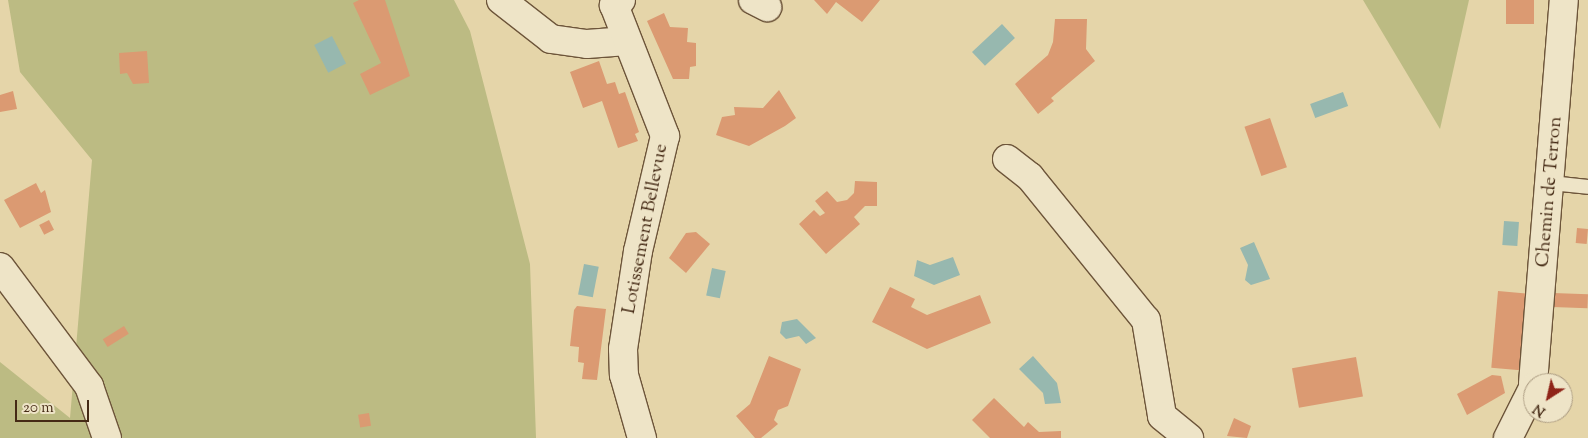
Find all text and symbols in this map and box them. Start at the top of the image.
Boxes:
street label: Chemin de Terron [1532,116,1568,268]
street label: Lotissement Bellevue [618,142,674,316]
north arrow [1523,373,1573,423]
scale bar [18,390,91,422]
text: 20 m [23,398,54,419]
text: N [1530,398,1550,421]

